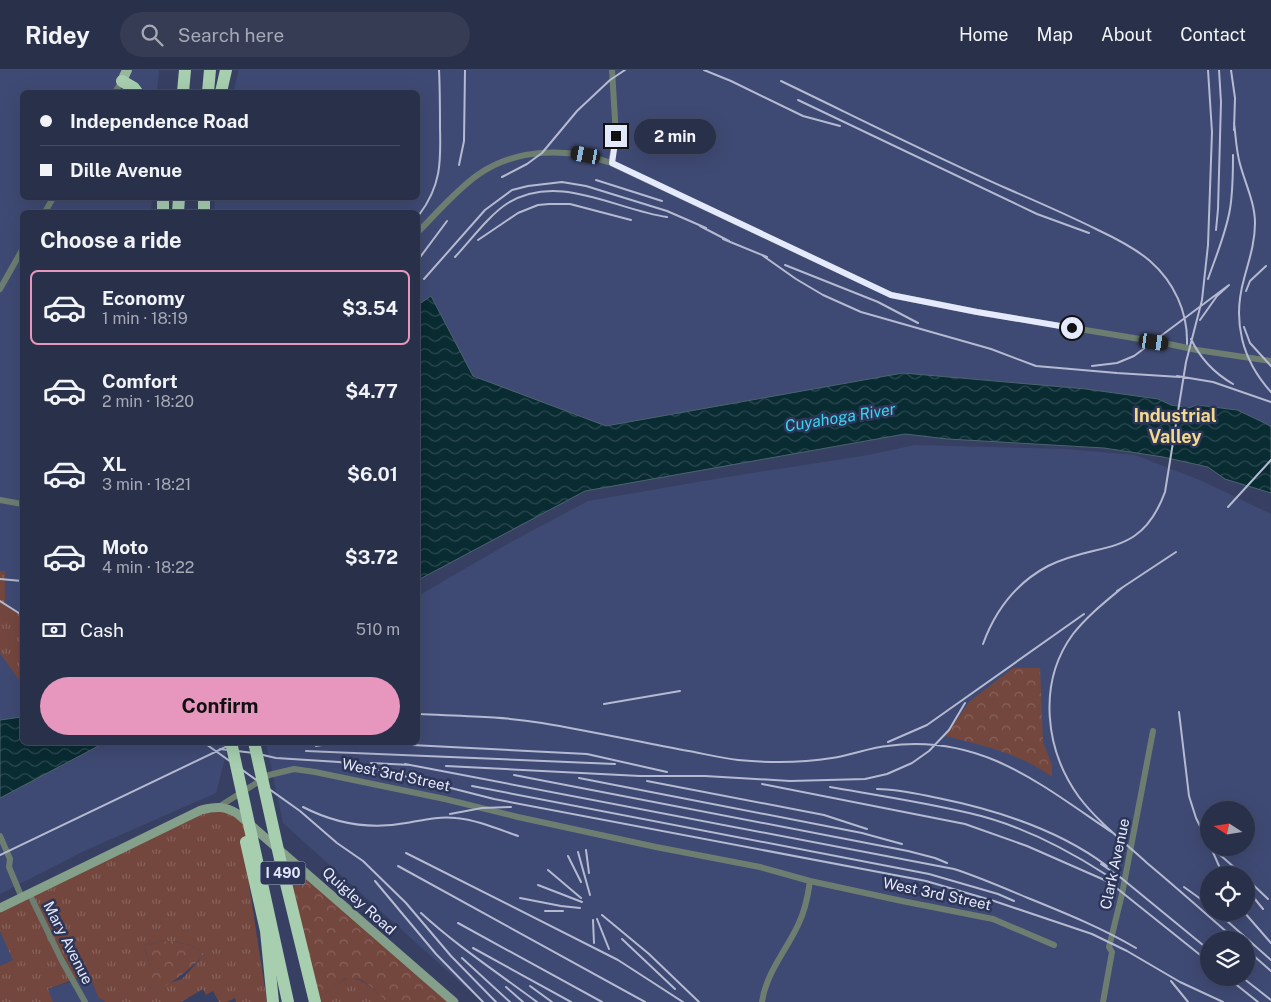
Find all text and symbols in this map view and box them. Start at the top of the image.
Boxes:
search box [120,12,470,57]
text: Ridey [25,21,90,49]
icon: search [138,21,166,49]
text: Search here [178,24,284,46]
text: Home [959,24,1009,45]
text: Map [1037,24,1073,45]
text: About [1101,24,1152,45]
text: Contact [1180,24,1246,45]
text: Independence Road [70,110,249,132]
callout: 2 min [634,118,716,154]
route end [605,125,627,147]
text: 2 min [654,127,696,146]
car [569,145,602,165]
text: Dille Avenue [70,159,182,181]
text: Choose a ride [40,227,182,253]
icon: car [42,285,87,330]
text: Economy [102,287,185,309]
text: $3.54 [342,297,398,319]
text: 1 min · 18:19 [102,309,188,328]
route start [1061,317,1083,339]
car [1138,332,1169,352]
icon: car [42,368,87,413]
text: Comfort [102,370,178,392]
text: $4.77 [345,380,398,402]
text: 2 min · 18:20 [102,392,194,411]
water label: Cuyahoga River [783,399,898,436]
district label: Industrial Valley [1133,405,1217,447]
icon: car [42,451,87,496]
text: XL [102,453,127,475]
text: $6.01 [347,463,398,485]
text: 3 min · 18:21 [102,475,191,494]
icon: car [42,534,87,579]
text: Moto [102,536,148,558]
text: $3.72 [345,546,398,568]
text: 4 min · 18:22 [102,558,194,577]
icon: cash [40,616,68,644]
text: Cash [80,619,124,641]
text: 510 m [356,620,400,639]
button: Confirm [40,677,400,735]
street label: West 3rd Street [340,755,452,794]
north arrow [1200,801,1255,856]
map controls [1200,801,1255,986]
street label: Clark Avenue [1097,817,1132,911]
road number: I 490 [260,861,306,884]
street label: Quigley Road [319,863,399,938]
button: locate [1200,866,1255,921]
street label: West 3rd Street [881,874,993,913]
street label: Mary Avenue [40,898,97,987]
button: layers [1200,931,1255,986]

